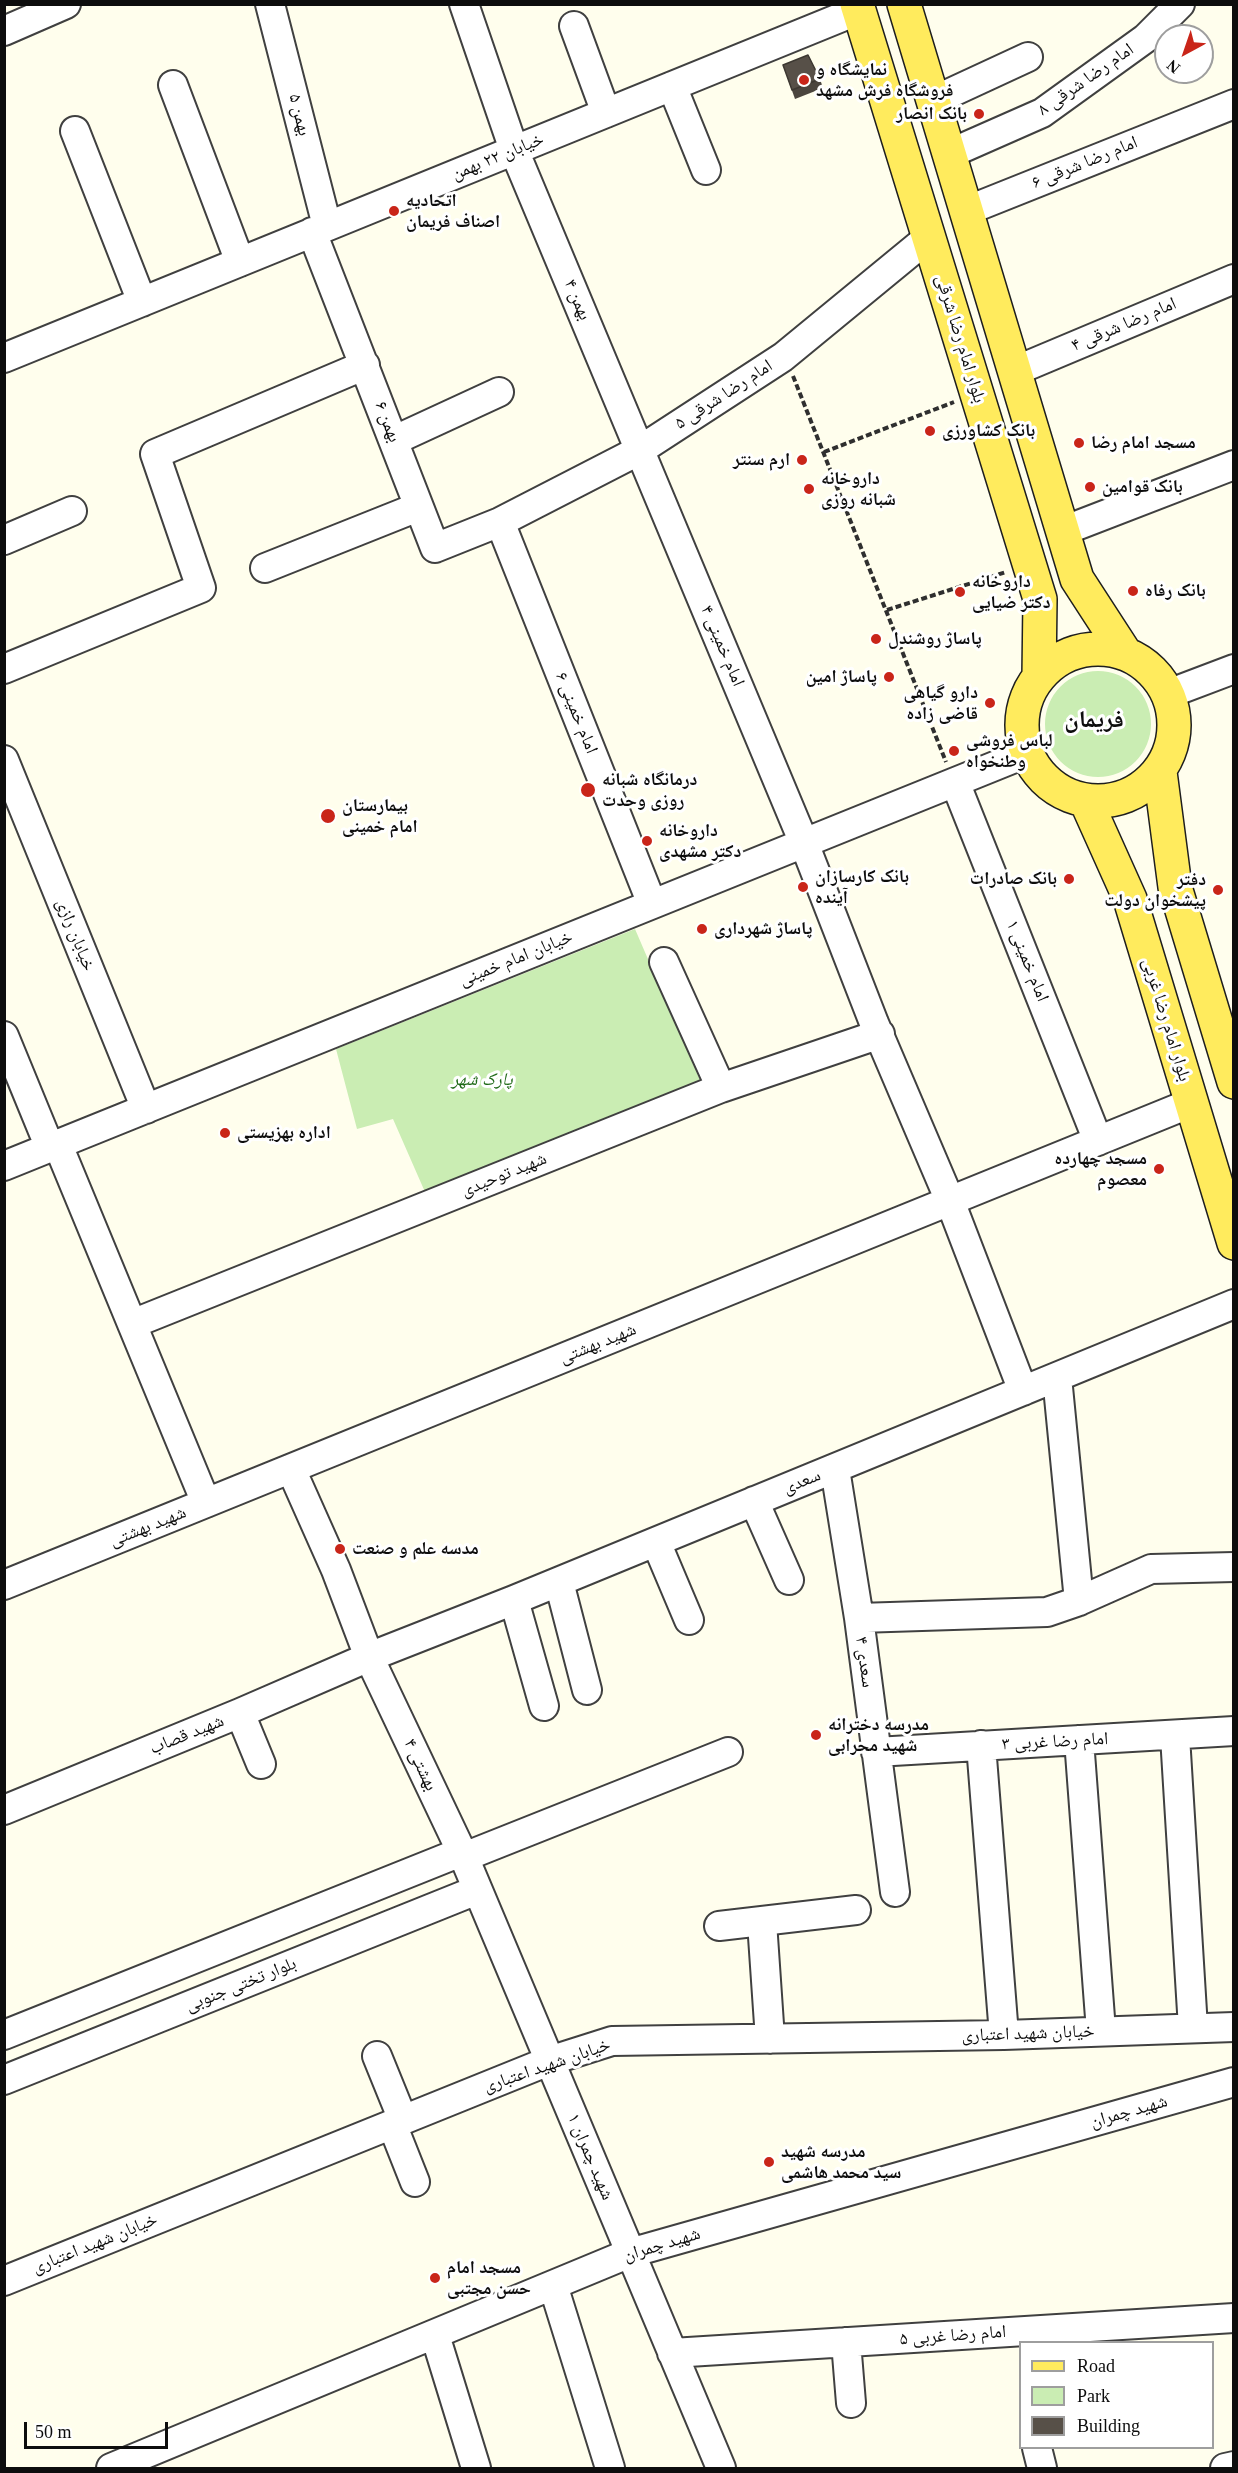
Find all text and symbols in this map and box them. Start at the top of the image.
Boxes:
north arrow [1154,24,1214,84]
street label: امام رضا شرقی ۸ [1034,39,1138,121]
text: N [1164,56,1183,77]
place label: نمایشگاه و فروشگاه فرش مشهد [816,59,953,101]
marker: نمایشگاه و فروشگاه فرش مشهد [797,73,811,87]
street label: بهمن ۵ [283,92,315,138]
place label: بانک انصار [896,103,967,125]
marker: بانک انصار [972,107,986,121]
street label: خیابان ۲۲ بهمن [449,129,547,185]
street label: امام رضا شرقی ۶ [1029,132,1141,194]
place label: اتحادیه اصناف فریمان [406,190,500,232]
marker: اتحادیه اصناف فریمان [387,204,401,218]
street label: بلوار امام رضا شرقی [930,272,990,406]
street label: بهمن ۴ [559,276,595,324]
street label: امام رضا شرقی ۴ [1068,293,1180,357]
street label: امام رضا شرقی ۵ [671,355,777,435]
street label: بهمن ۶ [369,398,405,446]
place label: بانک کشاورزی [942,420,1035,442]
marker: بانک کشاورزی [923,424,937,438]
place label: مسجد امام رضا [1091,432,1196,454]
marker: مسجد امام رضا [1072,436,1086,450]
place label: ارم سنتر [733,449,790,471]
marker: ارم سنتر [795,453,809,467]
place label: داروخانه شبانه روزی [821,468,896,510]
place label: بانک قوامین [1102,476,1183,498]
marker: بانک قوامین [1083,480,1097,494]
marker: داروخانه شبانه روزی [802,482,816,496]
place label: داروخانه دکتر ضیایی [972,571,1050,614]
place label: بانک رفاه [1145,580,1206,602]
marker: بانک رفاه [1126,584,1140,598]
marker: داروخانه دکتر ضیایی [953,585,967,599]
street label: امام خمینی ۴ [695,602,749,690]
place label: پاساژ روشندل [888,628,982,650]
marker: پاساژ روشندل [869,632,883,646]
place label: پاساژ امین [806,666,877,688]
street label: امام خمینی ۶ [550,669,602,757]
marker: پاساژ امین [882,670,896,684]
place label: دارو گیاهی قاضی زاده [903,682,978,724]
marker: دارو گیاهی قاضی زاده [983,696,997,710]
district label: فریمان [1064,707,1124,735]
place label: لباس فروشی وطنخواه [966,730,1053,772]
marker: لباس فروشی وطنخواه [947,744,961,758]
place label: درمانگاه شبانه روزی وحدت [602,769,697,812]
marker: درمانگاه شبانه روزی وحدت [579,781,597,799]
place label: بیمارستان امام خمینی [342,795,418,838]
marker: بیمارستان امام خمینی [319,807,337,825]
place label: داروخانه دکتر مشهدی [659,820,741,862]
marker: داروخانه دکتر مشهدی [640,834,654,848]
place label: بانک کارسازان آینده [815,866,909,908]
place label: بانک صادرات [970,868,1057,890]
place label: دفتر پیشخوان دولت [1104,869,1206,912]
marker: بانک صادرات [1062,872,1076,886]
marker: بانک کارسازان آینده [796,880,810,894]
marker: دفتر پیشخوان دولت [1211,883,1225,897]
street label: خیابان رازی [51,896,99,974]
street label: امام خمینی ۱ [1001,917,1053,1005]
place label: پاساژ شهرداری [714,918,812,940]
marker: پاساژ شهرداری [695,922,709,936]
street label: خیابان امام خمینی [456,926,576,992]
street label: بلوار امام رضا غربی [1137,956,1195,1084]
park label: پارک شهر [451,1069,513,1091]
place label: اداره بهزیستی [237,1122,331,1144]
marker: اداره بهزیستی [218,1126,232,1140]
street label: شهید توحیدی [458,1148,550,1202]
place label: مسجد چهارده معصوم [1055,1148,1147,1190]
marker: مسجد چهارده معصوم [1152,1162,1166,1176]
street label: شهید بهشتی [556,1319,640,1369]
street label: سعدی [780,1465,824,1499]
street label: شهید بهشتی [106,1502,190,1552]
place label: مدسه علم و صنعت [352,1538,479,1560]
marker: مدسه علم و صنعت [333,1542,347,1556]
street label: سعدی ۴ [850,1635,878,1689]
street label: شهید قصاب [147,1710,227,1760]
place label: مدرسه دخترانه شهید محرابی [828,1714,929,1756]
marker: مدرسه دخترانه شهید محرابی [809,1728,823,1742]
street label: امام رضا غربی ۳ [1001,1728,1109,1756]
street label: بهشتی ۴ [399,1735,441,1795]
street label: بلوار تختی جنوبی [182,1953,300,2017]
street label: خیابان شهید اعتباری [961,2021,1095,2047]
street label: خیابان شهید اعتباری [481,2034,613,2098]
street label: شهید چمران [1088,2091,1170,2133]
street label: شهید چمران ۱ [562,2111,618,2203]
place label: مدرسه شهید سید محمد هاشمی [781,2141,901,2184]
marker: مدرسه شهید سید محمد هاشمی [762,2155,776,2169]
street label: خیابان شهید اعتباری [29,2209,161,2279]
street label: شهید چمران [621,2223,703,2267]
place label: مسجد امام حسن مجتبی [447,2257,531,2300]
marker: مسجد امام حسن مجتبی [428,2271,442,2285]
street label: امام رضا غربی ۵ [899,2322,1007,2350]
legend [1019,2341,1214,2449]
text: Road [1077,2356,1115,2376]
text: Park [1077,2386,1110,2406]
scale bar [27,2410,171,2448]
text: Building [1077,2416,1140,2436]
text: 50 m [35,2422,72,2442]

